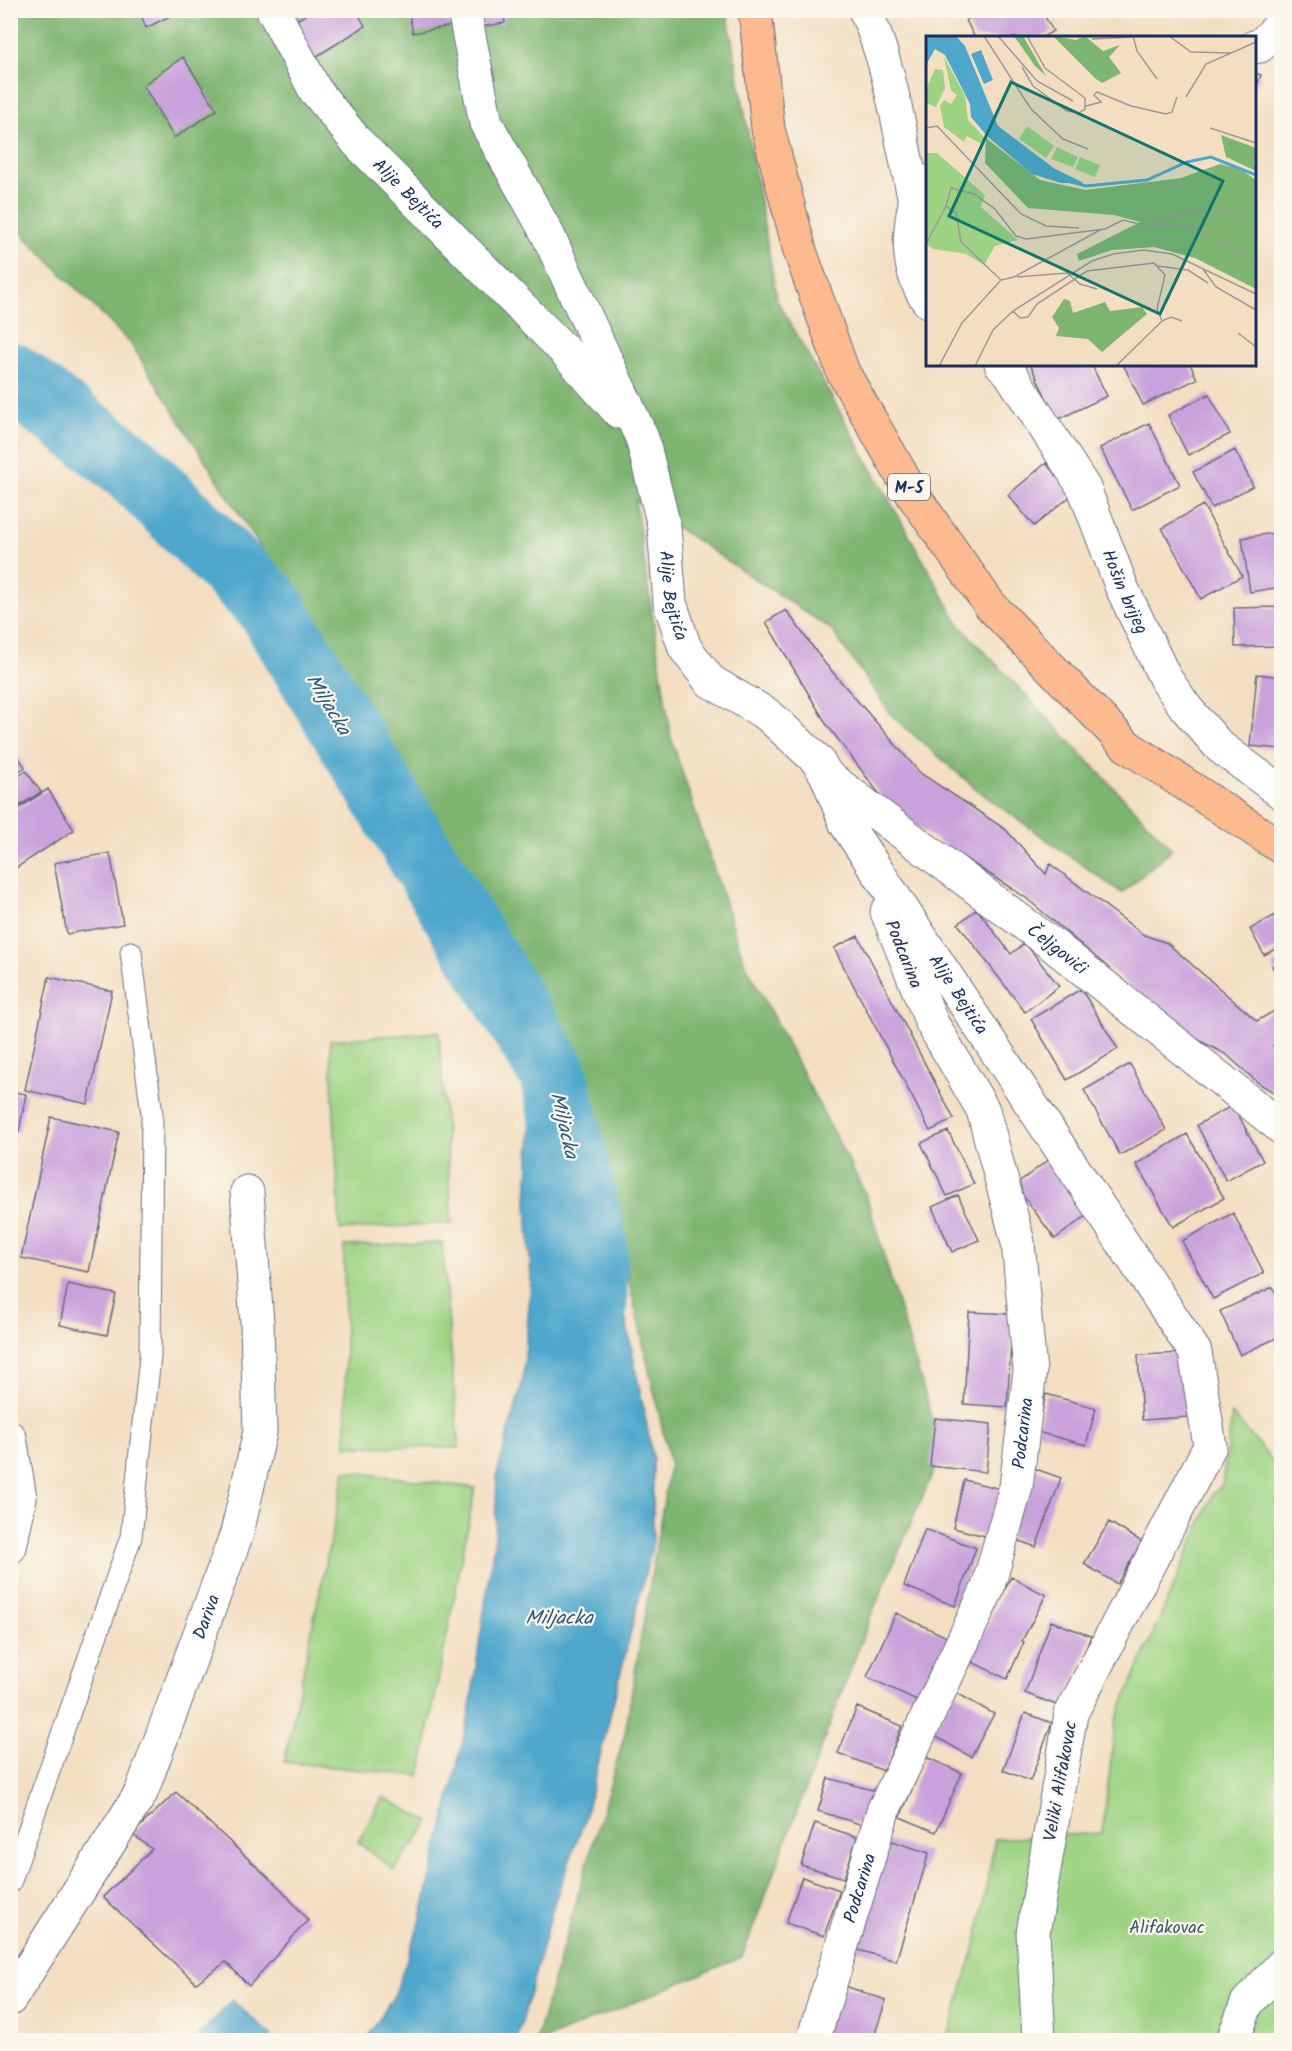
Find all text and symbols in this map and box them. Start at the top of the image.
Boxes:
inset map [926,36,1256,366]
street label: Alije Bejtića [365,152,450,237]
road number: M-5 [888,474,930,500]
street label: Hošin brijeg [1093,546,1155,640]
street label: Alije Bejtića [650,550,695,645]
water label: Miljacka [296,668,359,744]
street label: Podcarina [876,916,929,993]
street label: Čeljgovići [1020,917,1094,984]
street label: Alije Bejtića [920,949,995,1041]
water label: Miljacka [540,1089,587,1164]
street label: Podcarina [1005,1396,1043,1471]
street label: Dariva [186,1590,229,1644]
water label: Miljacka [525,1603,594,1635]
street label: Veliki Alifakovac [1037,1719,1086,1844]
street label: Podcarina [837,1850,885,1927]
park label: Alifakovac [1129,1914,1205,1943]

